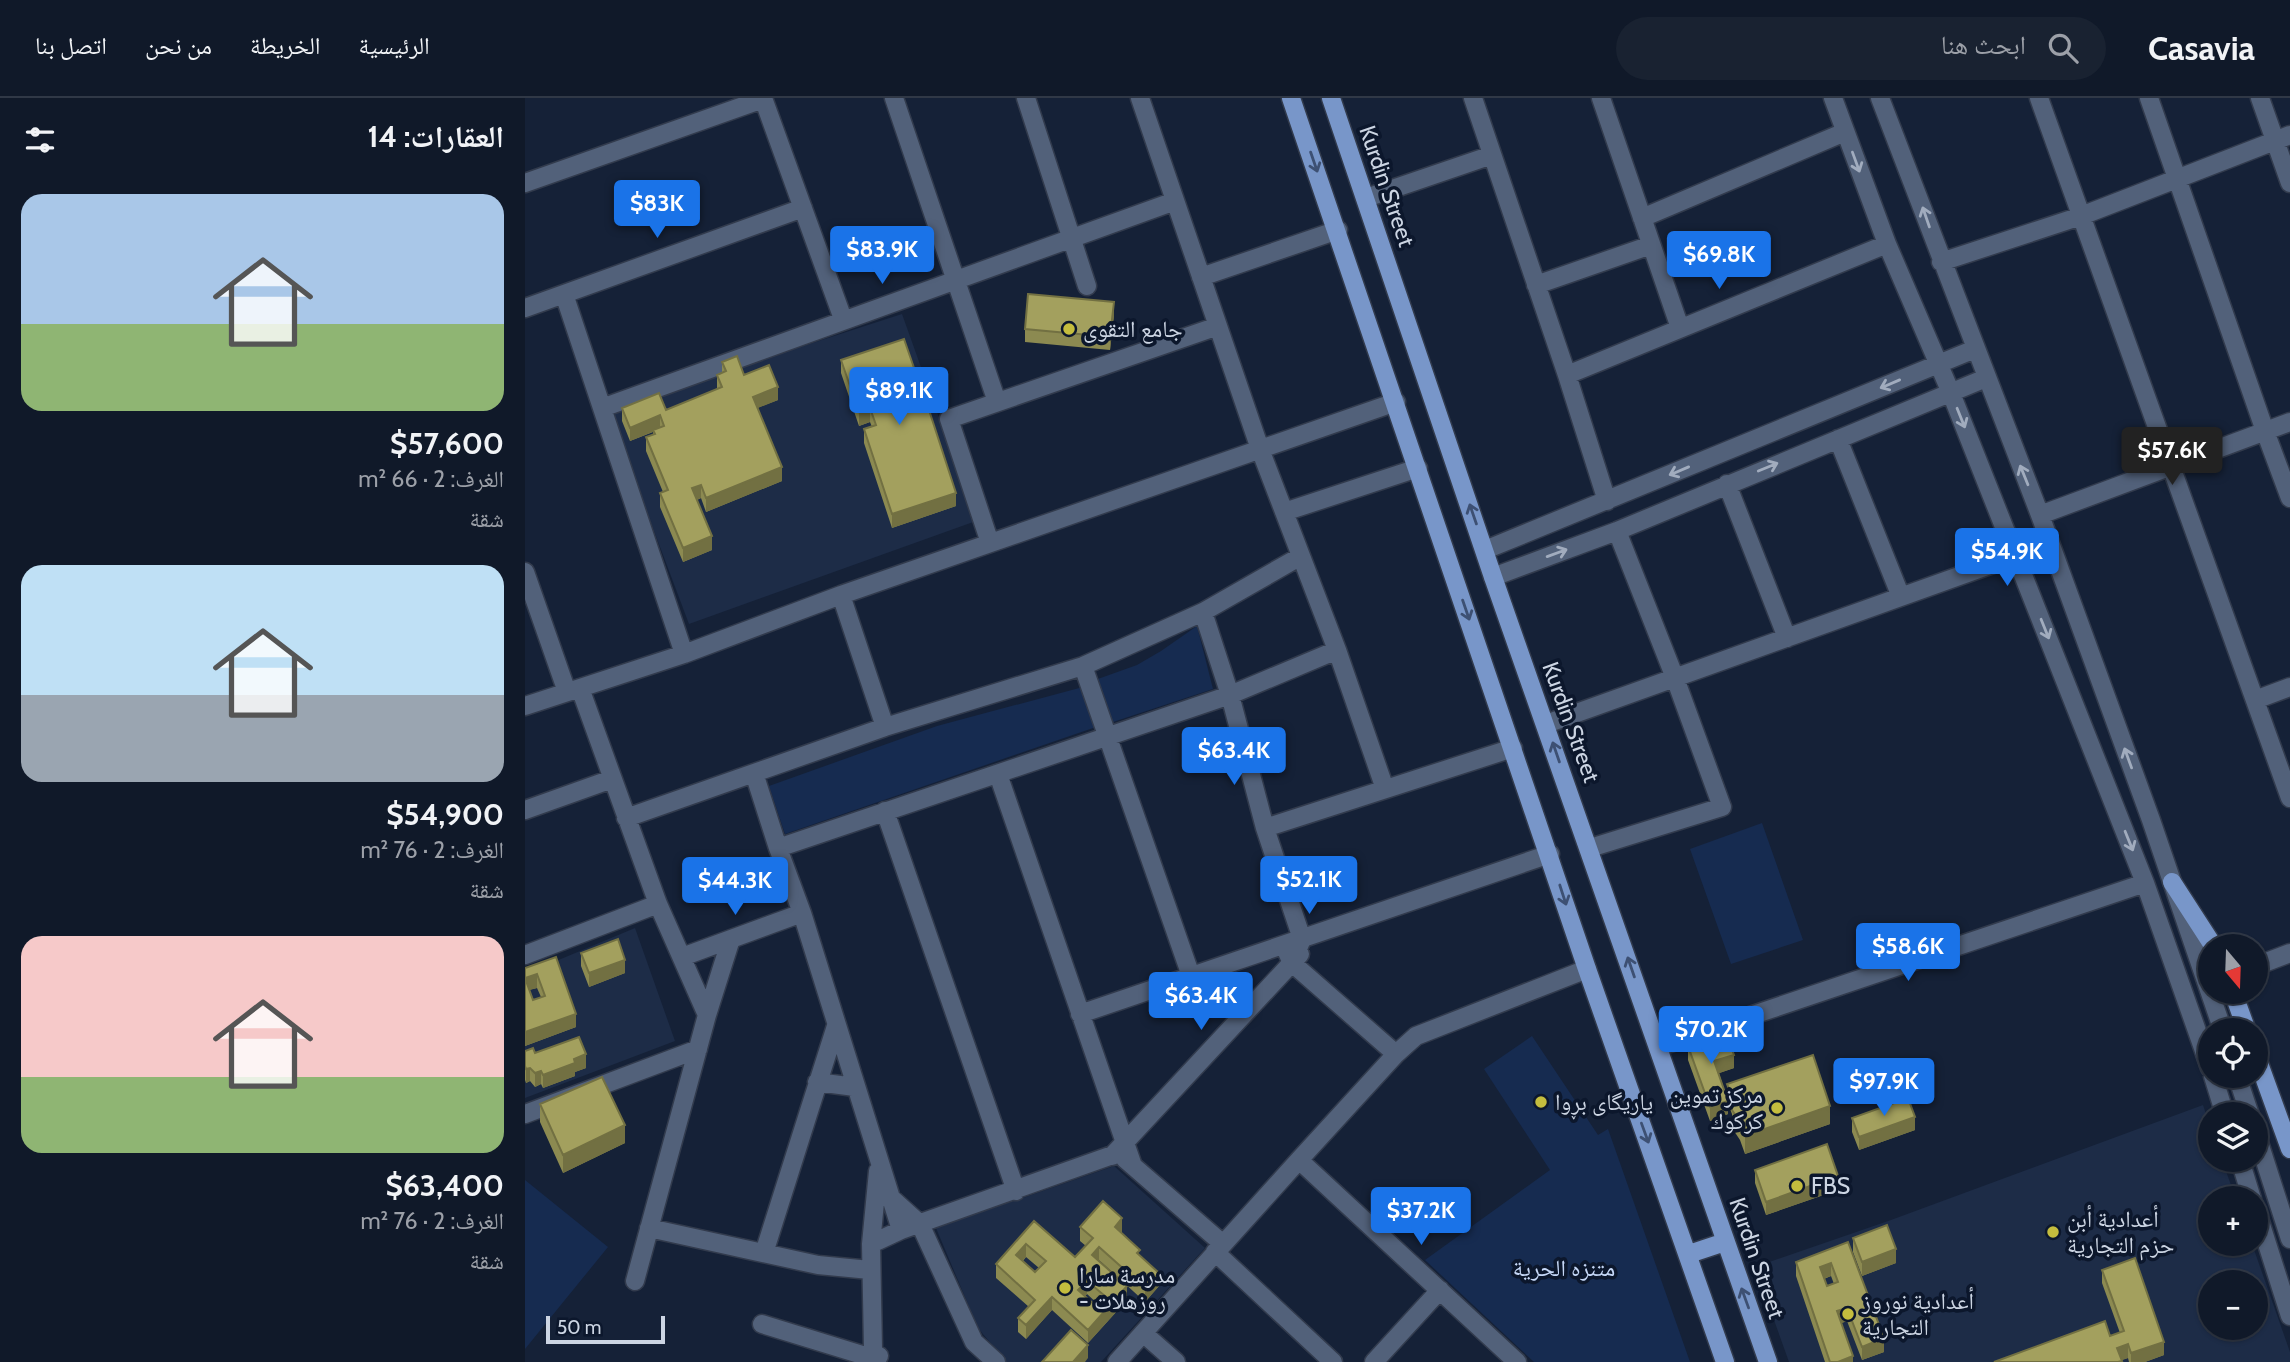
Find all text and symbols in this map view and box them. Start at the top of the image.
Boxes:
search box [1616,17,2106,80]
text: Casavia [2148,28,2255,68]
text: ابحث هنا [1941,29,2026,61]
icon: search [2044,29,2082,67]
text: اتصل بنا [35,31,107,60]
text: من نحن [145,31,212,60]
text: الخريطة [250,31,321,60]
text: الرئيسية [359,31,430,60]
text: العقارات: 14 [367,118,504,155]
icon: filters [21,121,59,159]
street label: Kurdin Street [1353,122,1421,250]
one-way arrow [1851,150,1864,172]
one-way arrow [1309,151,1321,173]
pin: $83K [616,180,698,240]
text: $83K [630,189,684,217]
one-way arrow [1919,207,1931,229]
pin: $83.9K [825,226,939,286]
pin: $69.8K [1662,232,1776,291]
text: $83.9K [846,235,918,263]
icon: home [200,239,326,365]
text: $69.8K [1683,240,1755,268]
place label: جامع التقوى [1083,315,1183,344]
marker: جامع التقوى [1061,321,1077,337]
pin: $89.1K [842,368,956,427]
text: $89.1K [865,376,933,404]
one-way arrow [1879,378,1901,391]
one-way arrow [1955,407,1968,428]
text: $57,600 [390,425,504,462]
pin: $57.6K [2115,428,2229,487]
text: $57.6K [2137,436,2207,464]
one-way arrow [1757,460,1778,473]
text: الغرف: 2 · 66 m² [358,465,504,493]
one-way arrow [2017,465,2030,487]
one-way arrow [1669,466,1691,479]
one-way arrow [1466,504,1478,526]
text: شقة [470,505,504,533]
pin: $54.9K [1950,528,2064,588]
text: $54.9K [1971,537,2043,565]
one-way arrow [1546,546,1568,559]
one-way arrow [1461,598,1473,620]
icon: home [200,610,326,736]
one-way arrow [2039,618,2052,640]
street label: Kurdin Street [1536,658,1606,786]
pin: $63.4K [1177,728,1291,787]
text: $63.4K [1198,736,1270,764]
one-way arrow [1549,741,1562,763]
one-way arrow [2121,747,2133,769]
text: $54,900 [386,796,504,833]
one-way arrow [2123,830,2136,851]
text: الغرف: 2 · 76 m² [360,836,504,864]
pin: $52.1K [1252,856,1366,916]
pin: $44.3K [678,858,792,917]
text: $52.1K [1276,865,1342,893]
text: $44.3K [698,866,772,894]
text: شقة [470,876,504,904]
one-way arrow [1558,883,1570,905]
pin: $58.6K [1851,924,1965,983]
text: $58.6K [1872,932,1944,960]
north arrow [2198,934,2268,1004]
map controls [2198,934,2268,1340]
one-way arrow [1624,956,1637,978]
pin: $63.4K [1144,972,1258,1032]
icon: home [200,981,326,1107]
text: $63.4K [1165,981,1237,1009]
pin: $70.2K [1654,1006,1768,1066]
text: $70.2K [1675,1015,1747,1043]
button: locate [2198,1018,2268,1088]
pin: $97.9K [1827,1058,1941,1118]
text: $97.9K [1849,1067,1919,1095]
place label: مركز تموين كركوك [1670,1081,1763,1135]
place label: یاریگای بڕوا [1555,1088,1653,1120]
marker: یاریگای بڕوا [1533,1094,1549,1110]
marker: مركز تموين كركوك [1769,1100,1785,1116]
button: layers [2198,1102,2268,1172]
one-way arrow [1640,1121,1653,1143]
text: $63,400 [386,1167,504,1204]
place label: FBS [1811,1172,1850,1200]
marker: FBS [1789,1178,1805,1194]
button: + [2198,1186,2268,1256]
pin: $37.2K [1364,1188,1478,1247]
street label: Kurdin Street [1723,1194,1791,1322]
text: $37.2K [1387,1196,1455,1224]
place label: أعدادية أبن حزم التجارية [2067,1205,2174,1261]
text: الغرف: 2 · 76 m² [360,1207,504,1235]
marker: أعدادية أبن حزم التجارية [2045,1224,2061,1240]
text: شقة [470,1247,504,1275]
park label: متنزه الحرية [1513,1254,1615,1282]
place label: مدرسة سارا - روزهلات [1079,1261,1175,1315]
button: − [2198,1270,2268,1340]
marker: مدرسة سارا - روزهلات [1057,1280,1073,1296]
one-way arrow [1738,1287,1750,1309]
place label: أعدادية نوروز التجارية [1861,1287,1974,1341]
marker: أعدادية نوروز التجارية [1840,1306,1856,1322]
scale bar [546,1313,665,1345]
text: 50 m [557,1316,601,1339]

